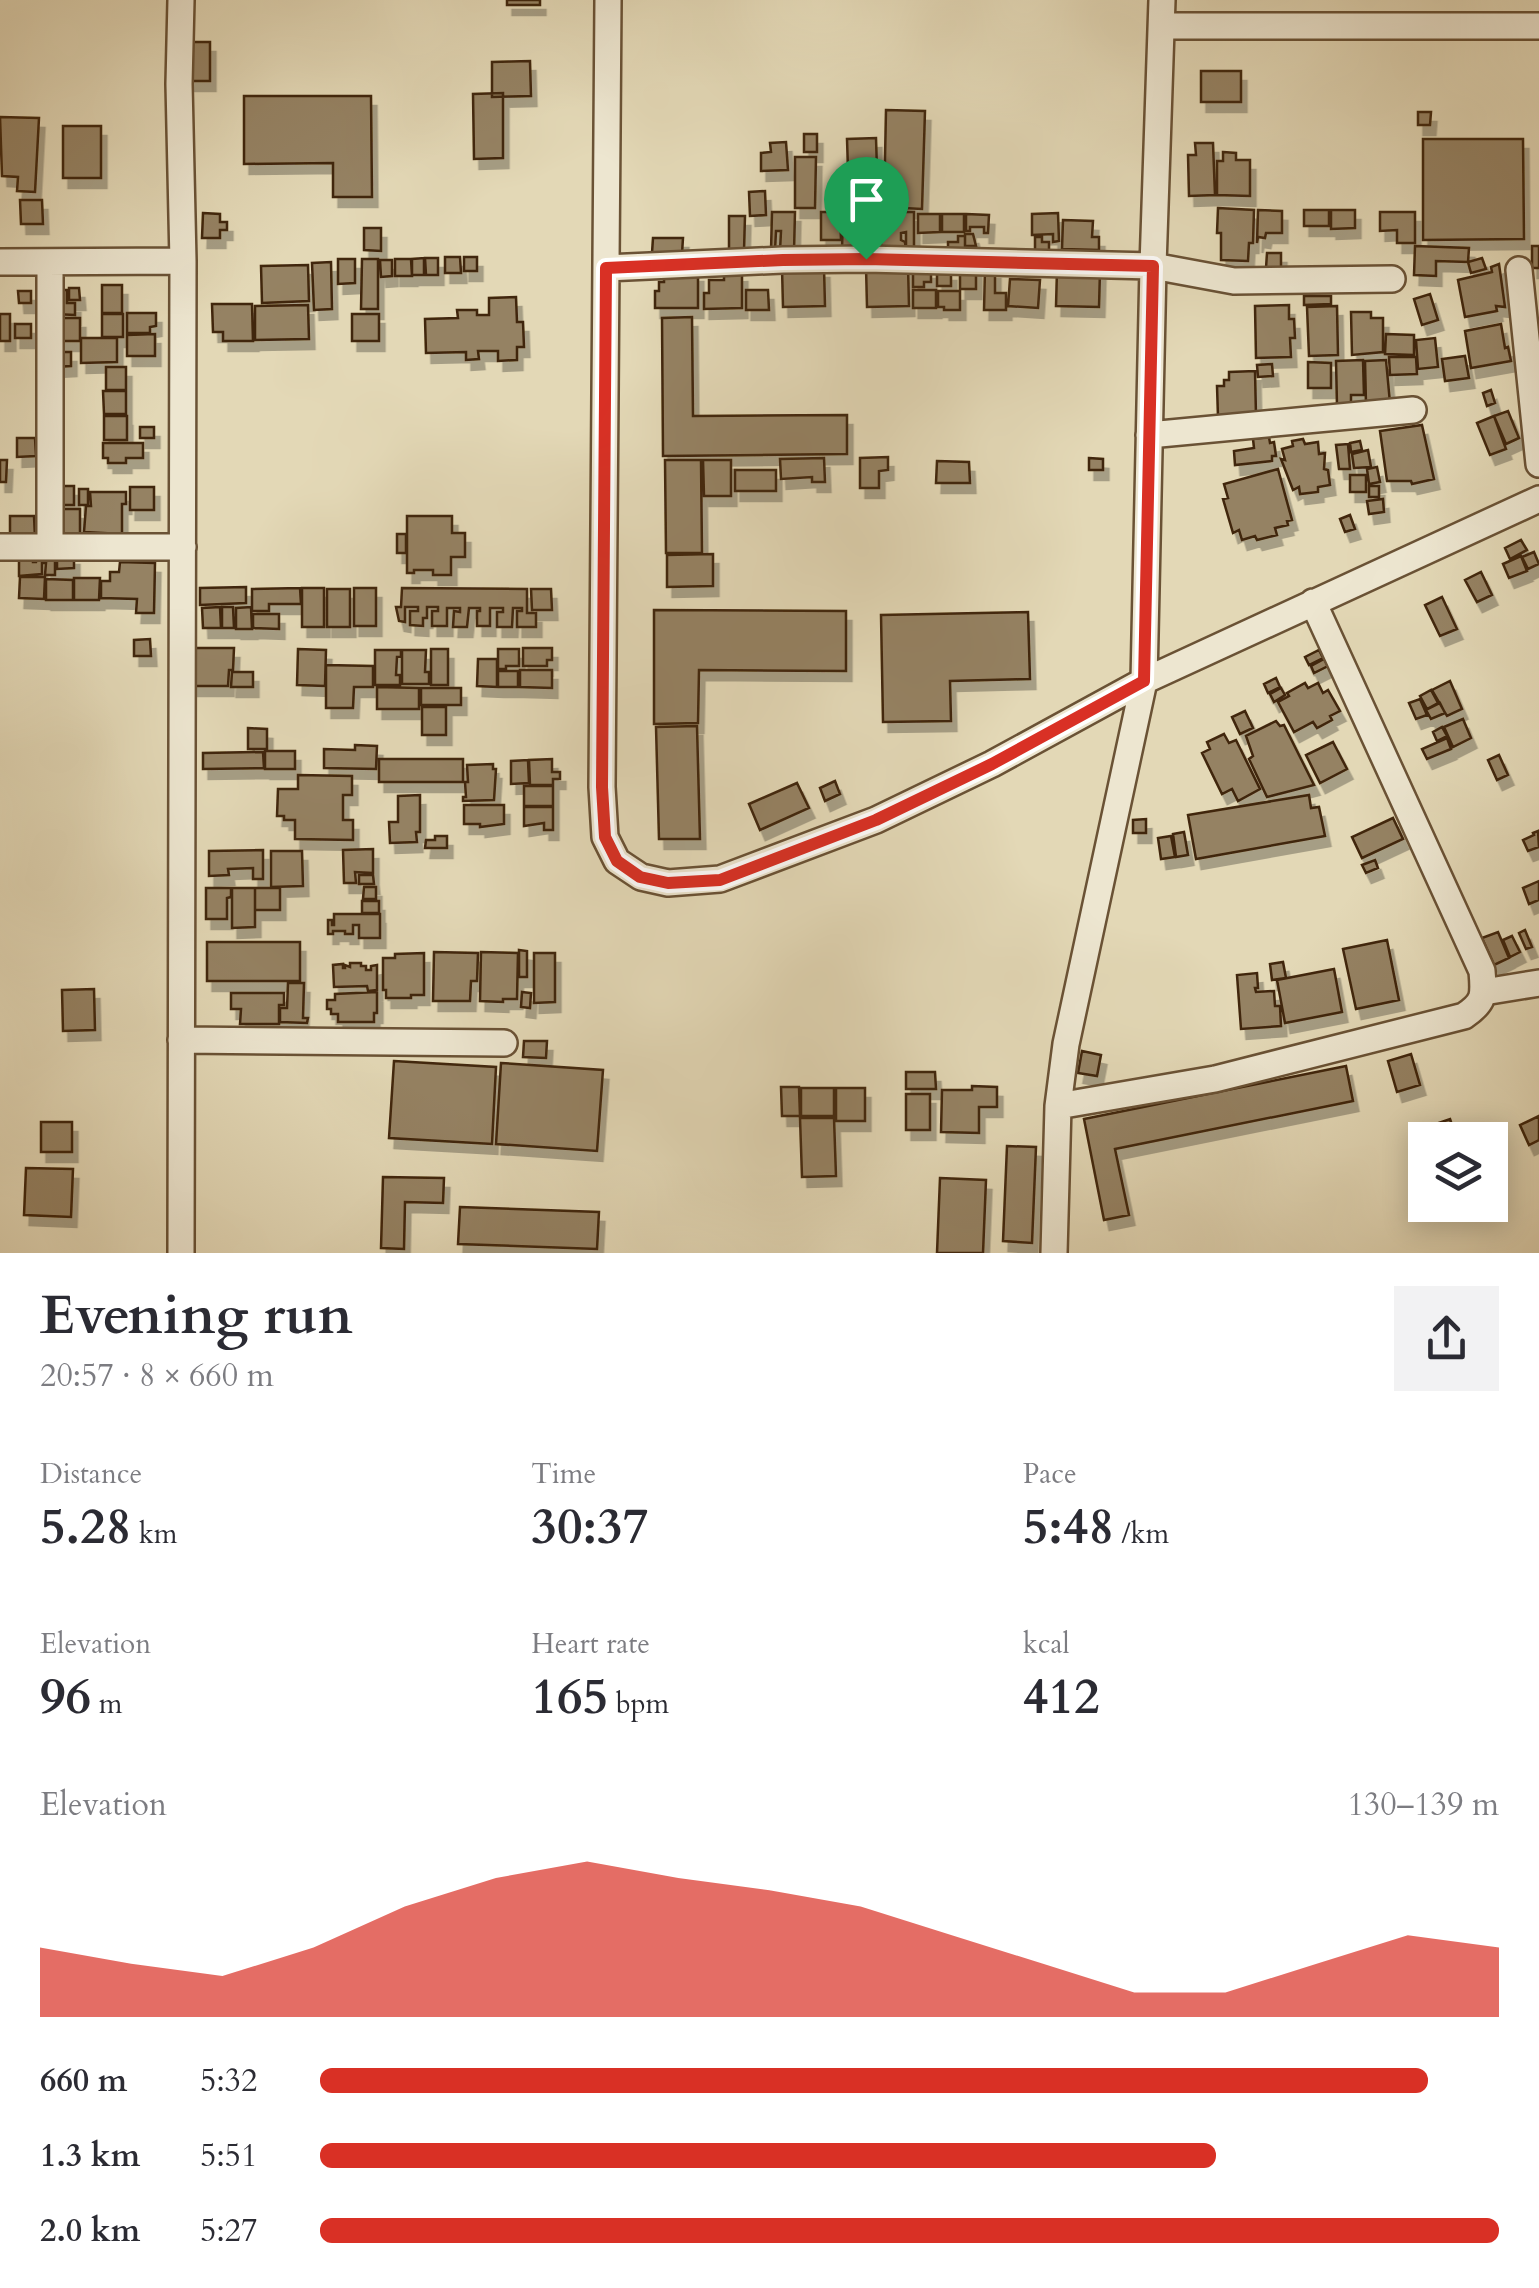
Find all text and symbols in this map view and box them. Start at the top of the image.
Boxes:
pin [824,157,909,260]
icon: arrive [839,172,894,227]
map controls [1408,1122,1508,1222]
button: layers [1408,1122,1508,1222]
text: Evening run [40,1279,353,1353]
button: share [1394,1286,1499,1391]
text: 20:57 · 8 × 660 m [40,1354,274,1398]
text: Distance [40,1455,142,1493]
text: Time [531,1455,596,1493]
text: Pace [1023,1455,1077,1493]
text: 5.28 [40,1493,131,1561]
text: 30:37 [531,1493,648,1561]
text: 5:48 [1023,1493,1114,1561]
text: km [131,1515,178,1553]
text: /km [1114,1515,1169,1553]
text: Elevation [40,1625,151,1663]
text: Heart rate [531,1625,650,1663]
text: kcal [1023,1625,1070,1663]
text: 96 [40,1663,91,1731]
text: 165 [531,1663,608,1731]
text: 412 [1023,1663,1100,1731]
text: m [91,1685,122,1723]
text: bpm [608,1685,669,1723]
text: Elevation [40,1783,167,1827]
text: 130–139 m [1347,1783,1499,1827]
text: 660 m [40,2059,127,2103]
text: 5:32 [200,2059,257,2103]
text: 1.3 km [40,2134,140,2178]
text: 5:51 [200,2134,257,2178]
text: 2.0 km [40,2209,140,2253]
text: 5:27 [200,2209,257,2253]

